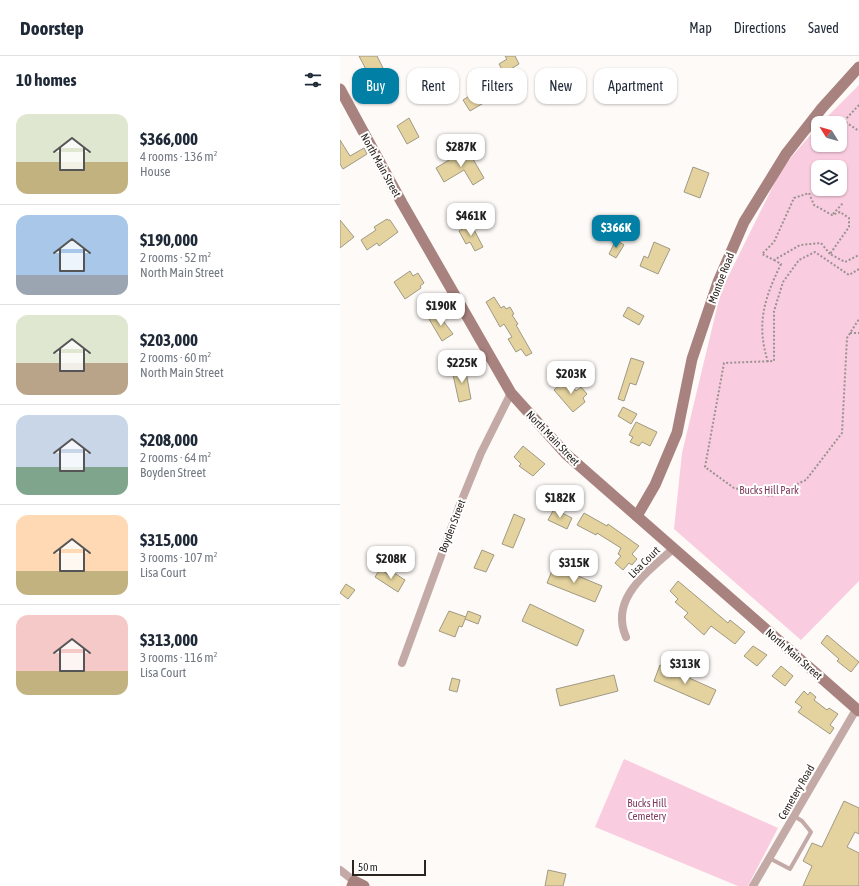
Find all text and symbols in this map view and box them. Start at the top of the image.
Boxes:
text: Doorstep [20,17,84,39]
text: Map [689,20,712,36]
text: Directions [734,20,786,36]
text: Saved [808,20,839,36]
chip: Buy [352,68,399,104]
chip: Rent [407,68,459,104]
chip: Filters [467,68,527,104]
chip: New [535,68,586,104]
chip: Apartment [594,68,677,104]
icon: filters [302,69,324,91]
text: 10 homes [16,70,77,90]
north arrow [811,116,847,152]
map controls [811,116,847,196]
text: $366,000 [140,129,198,149]
icon: home [48,130,96,178]
street label: North Main Street [359,131,403,199]
pin: $287K [433,134,489,168]
text: $287K [446,139,476,154]
text: 4 rooms · 136 m² [140,149,217,164]
button: layers [811,160,847,196]
text: House [140,164,170,179]
pin: $461K [443,203,499,237]
text: $461K [456,208,486,223]
pin: $366K [588,215,644,249]
text: $366K [601,220,631,235]
text: $190,000 [140,230,198,250]
icon: home [48,231,96,279]
text: 2 rooms · 52 m² [140,250,211,265]
street label: Montoe Road [706,251,736,305]
text: North Main Street [140,265,224,280]
pin: $190K [413,293,469,327]
text: $190K [426,298,456,313]
text: $203,000 [140,330,198,350]
icon: home [48,331,96,379]
text: 2 rooms · 60 m² [140,350,211,365]
pin: $225K [434,350,490,384]
text: $225K [447,355,477,370]
pin: $203K [543,361,599,395]
text: North Main Street [140,365,224,380]
text: $203K [556,366,586,381]
street label: North Main Street [524,408,582,468]
text: $208,000 [140,430,198,450]
icon: home [48,431,96,479]
text: 2 rooms · 64 m² [140,450,211,465]
text: Boyden Street [140,465,206,480]
park label: Bucks Hill Park [739,484,799,496]
pin: $182K [532,485,588,519]
text: $182K [545,490,575,505]
street label: Boyden Street [436,498,468,554]
text: $315,000 [140,530,198,550]
icon: home [48,531,96,579]
street label: Lisa Court [626,544,662,580]
pin: $208K [363,546,419,580]
text: 3 rooms · 107 m² [140,550,217,565]
pin: $315K [546,550,602,584]
text: $208K [376,551,406,566]
text: $315K [559,555,589,570]
text: Lisa Court [140,565,186,580]
street label: North Main Street [763,626,825,682]
text: $313,000 [140,630,198,650]
icon: home [48,631,96,679]
text: 3 rooms · 116 m² [140,650,217,665]
pin: $313K [657,651,713,685]
text: $313K [670,656,700,671]
text: Lisa Court [140,665,186,680]
street label: Cemetery Road [776,762,816,822]
park label: Bucks Hill Cemetery [627,797,667,822]
scale bar [352,858,426,877]
text: 50 m [358,861,378,873]

